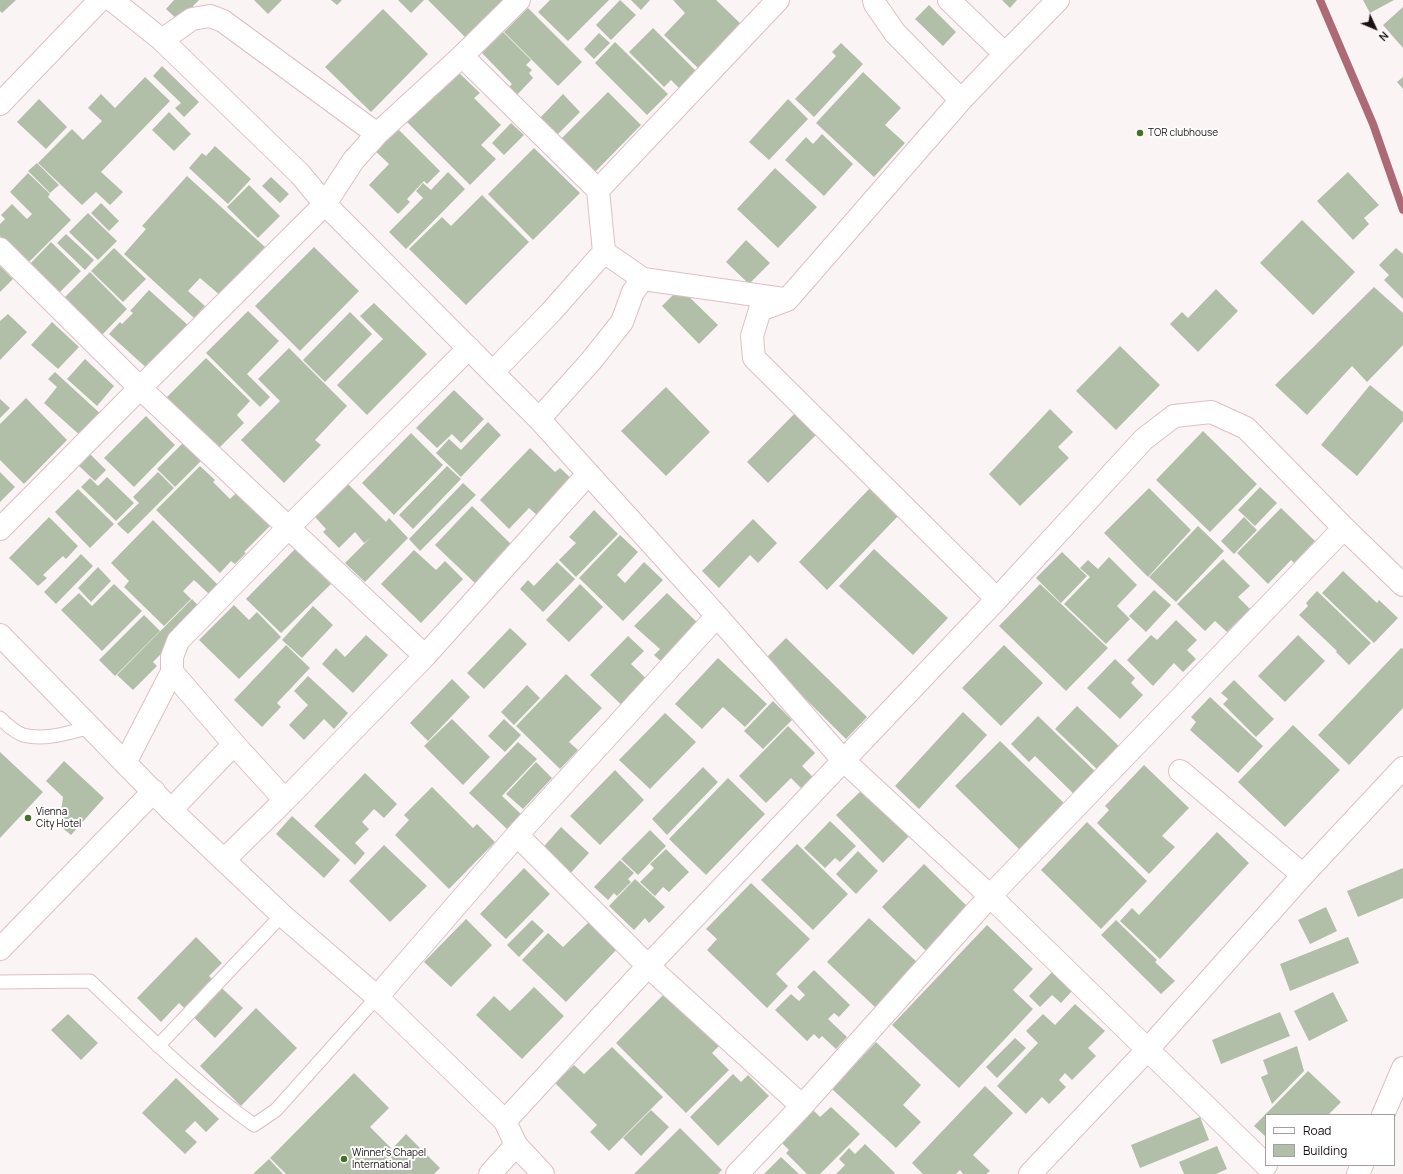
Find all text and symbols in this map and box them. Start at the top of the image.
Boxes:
north arrow [1355,8,1395,48]
text: N [1376,29,1392,45]
place label: TOR clubhouse [1148,127,1218,139]
marker: TOR clubhouse [1135,128,1145,138]
place label: Vienna City Hotel [36,806,81,830]
marker: Vienna City Hotel [23,813,33,823]
legend [1265,1114,1395,1166]
text: Road [1303,1122,1331,1139]
text: Building [1303,1142,1347,1159]
place label: Winner's Chapel International [352,1147,426,1170]
marker: Winner's Chapel International [339,1154,349,1164]

